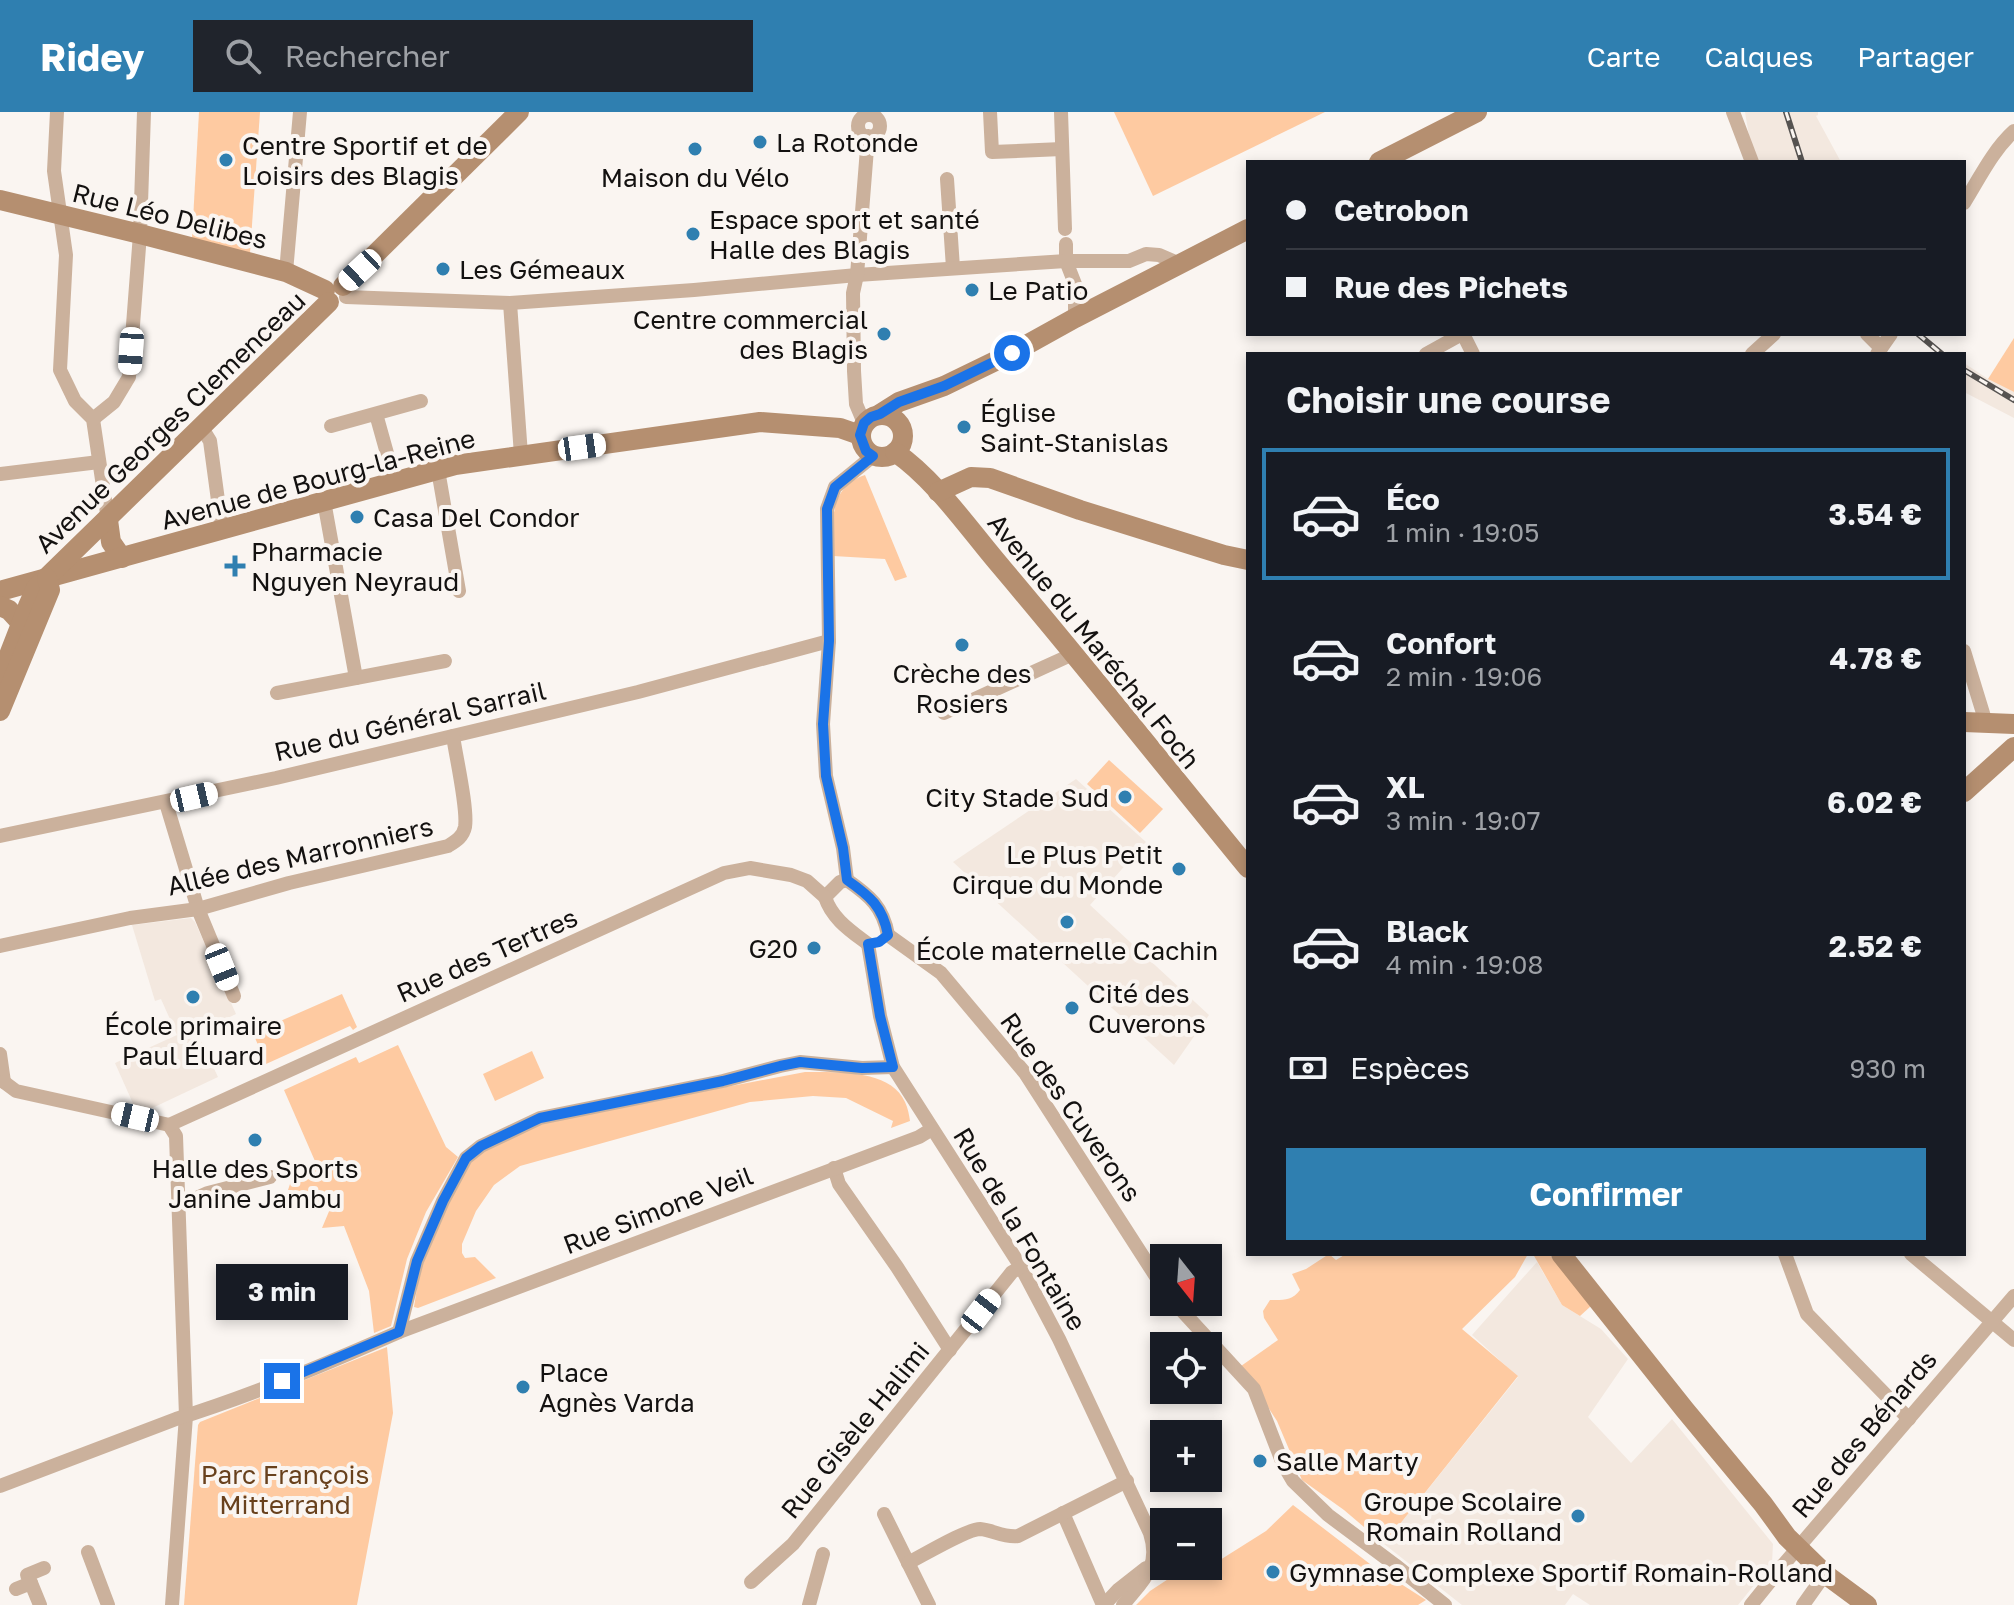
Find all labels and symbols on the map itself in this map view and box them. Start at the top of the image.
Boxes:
place label: La Rotonde [776,127,918,158]
place label: Centre Sportif et de Loisirs des Blagis [242,130,488,191]
marker: La Rotonde [751,133,769,151]
marker: Maison du Vélo [686,140,704,158]
marker: Centre Sportif et de Loisirs des Blagis [217,151,235,169]
place label: Maison du Vélo [601,162,789,193]
street label: Rue Léo Delibes [69,177,271,255]
place label: Espace sport et santé Halle des Blagis [709,204,980,265]
marker: Espace sport et santé Halle des Blagis [684,225,702,243]
car [334,245,386,295]
place label: Les Gémeaux [459,254,625,285]
marker: Les Gémeaux [434,260,452,278]
place label: Le Patio [988,275,1088,306]
marker: Le Patio [963,281,981,299]
street label: Avenue Georges Clemenceau [29,285,311,559]
place label: Centre commercial des Blagis [633,304,868,365]
marker: Centre commercial des Blagis [875,325,893,343]
car [117,326,145,376]
route start [994,335,1030,371]
place label: Église Saint-Stanislas [980,397,1169,458]
marker: Église Saint-Stanislas [955,418,973,436]
street label: Avenue de Bourg-la-Reine [158,422,478,536]
car [557,432,607,462]
place label: Casa Del Condor [373,502,579,533]
street label: Avenue du Maréchal Foch [982,507,1206,775]
marker: Casa Del Condor [348,508,366,526]
place label: Pharmacie Nguyen Neyraud [251,536,459,597]
marker: Pharmacie Nguyen Neyraud [226,557,244,575]
marker: Crèche des Rosiers [953,636,971,654]
place label: Crèche des Rosiers [892,658,1032,719]
street label: Rue du Général Sarrail [271,675,549,767]
car [168,780,220,814]
place label: City Stade Sud [925,782,1109,813]
marker: City Stade Sud [1116,788,1134,806]
street label: Allée des Marronniers [164,810,436,902]
place label: Le Plus Petit Cirque du Monde [952,839,1163,900]
marker: Le Plus Petit Cirque du Monde [1170,860,1188,878]
street label: Rue des Tertres [392,901,582,1009]
marker: École maternelle Cachin [1058,913,1076,931]
place label: G20 [748,933,798,964]
place label: École maternelle Cachin [916,935,1218,966]
marker: G20 [805,939,823,957]
car [202,940,242,994]
place label: Cité des Cuverons [1088,978,1206,1039]
marker: École primaire Paul Éluard [184,988,202,1006]
marker: Cité des Cuverons [1063,999,1081,1017]
street label: Rue des Cuverons [994,1007,1148,1207]
place label: École primaire Paul Éluard [104,1010,282,1071]
car [109,1100,161,1134]
street label: Rue de la Fontaine [947,1122,1093,1336]
marker: Halle des Sports Janine Jambu [246,1131,264,1149]
place label: Halle des Sports Janine Jambu [152,1153,358,1214]
street label: Rue Simone Veil [559,1160,757,1260]
north arrow [1150,1244,1222,1316]
callout: 3 min [216,1265,348,1321]
car [957,1285,1005,1337]
street label: Rue Gisèle Halimi [774,1336,936,1524]
street label: Rue des Bénards [1785,1344,1943,1524]
place label: Place Agnès Varda [539,1357,695,1418]
route end [264,1363,300,1399]
marker: Place Agnès Varda [514,1378,532,1396]
place label: Salle Marty [1276,1446,1419,1477]
marker: Salle Marty [1251,1452,1269,1470]
park label: Parc François Mitterrand [201,1459,369,1520]
place label: Groupe Scolaire Romain Rolland [1364,1486,1562,1547]
marker: Groupe Scolaire Romain Rolland [1569,1507,1587,1525]
place label: Gymnase Complexe Sportif Romain-Rolland [1289,1557,1833,1588]
marker: Gymnase Complexe Sportif Romain-Rolland [1264,1563,1282,1581]

